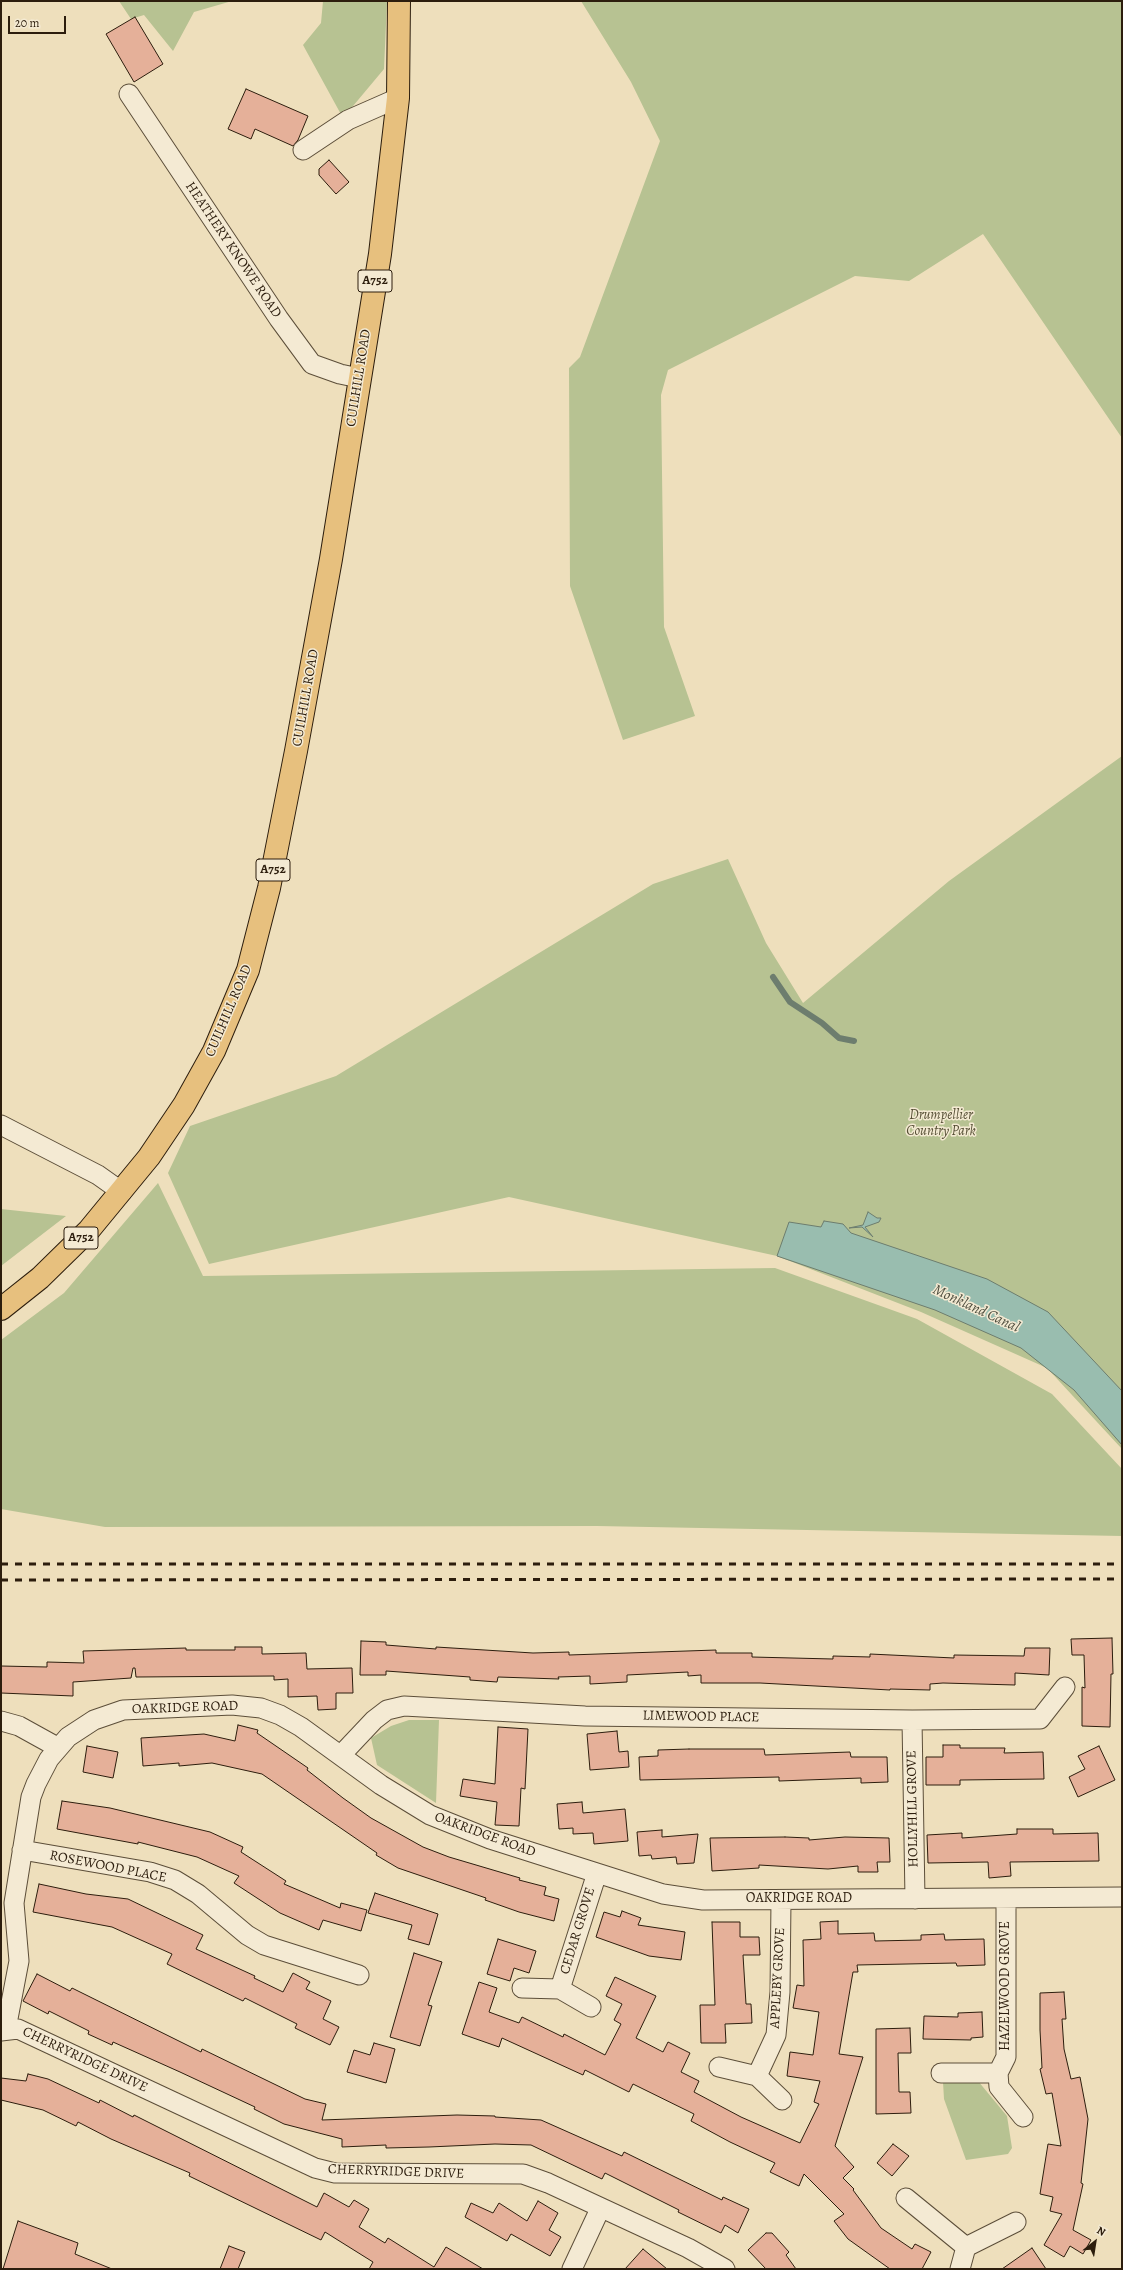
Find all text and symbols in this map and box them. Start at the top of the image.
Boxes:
scale bar [10,8,68,34]
text: 20 m [15,15,39,31]
street label: HEATHERY KNOWE ROAD [181,179,285,321]
road number: A752 [358,270,392,292]
street label: CUILHILL ROAD [343,328,375,428]
street label: CUILHILL ROAD [289,648,323,748]
road number: A752 [256,859,290,881]
street label: CUILHILL ROAD [202,962,256,1060]
park label: Drumpellier Country Park [906,1108,976,1140]
road number: A752 [64,1227,98,1249]
water label: Monkland Canal [930,1281,1022,1337]
street label: OAKRIDGE ROAD [132,1698,238,1718]
street label: LIMEWOOD PLACE [642,1708,760,1726]
street label: HOLLYHILL GROVE [904,1750,922,1868]
street label: OAKRIDGE ROAD [432,1809,538,1861]
street label: ROSEWOOD PLACE [48,1847,168,1887]
street label: CEDAR GROVE [557,1885,599,1977]
street label: OAKRIDGE ROAD [746,1891,852,1907]
street label: HAZELWOOD GROVE [998,1921,1014,2051]
street label: APPLEBY GROVE [767,1927,789,2029]
street label: CHERRYRIDGE DRIVE [20,2024,150,2096]
street label: CHERRYRIDGE DRIVE [328,2161,464,2183]
north arrow [1075,2222,1115,2262]
text: N [1094,2223,1108,2240]

